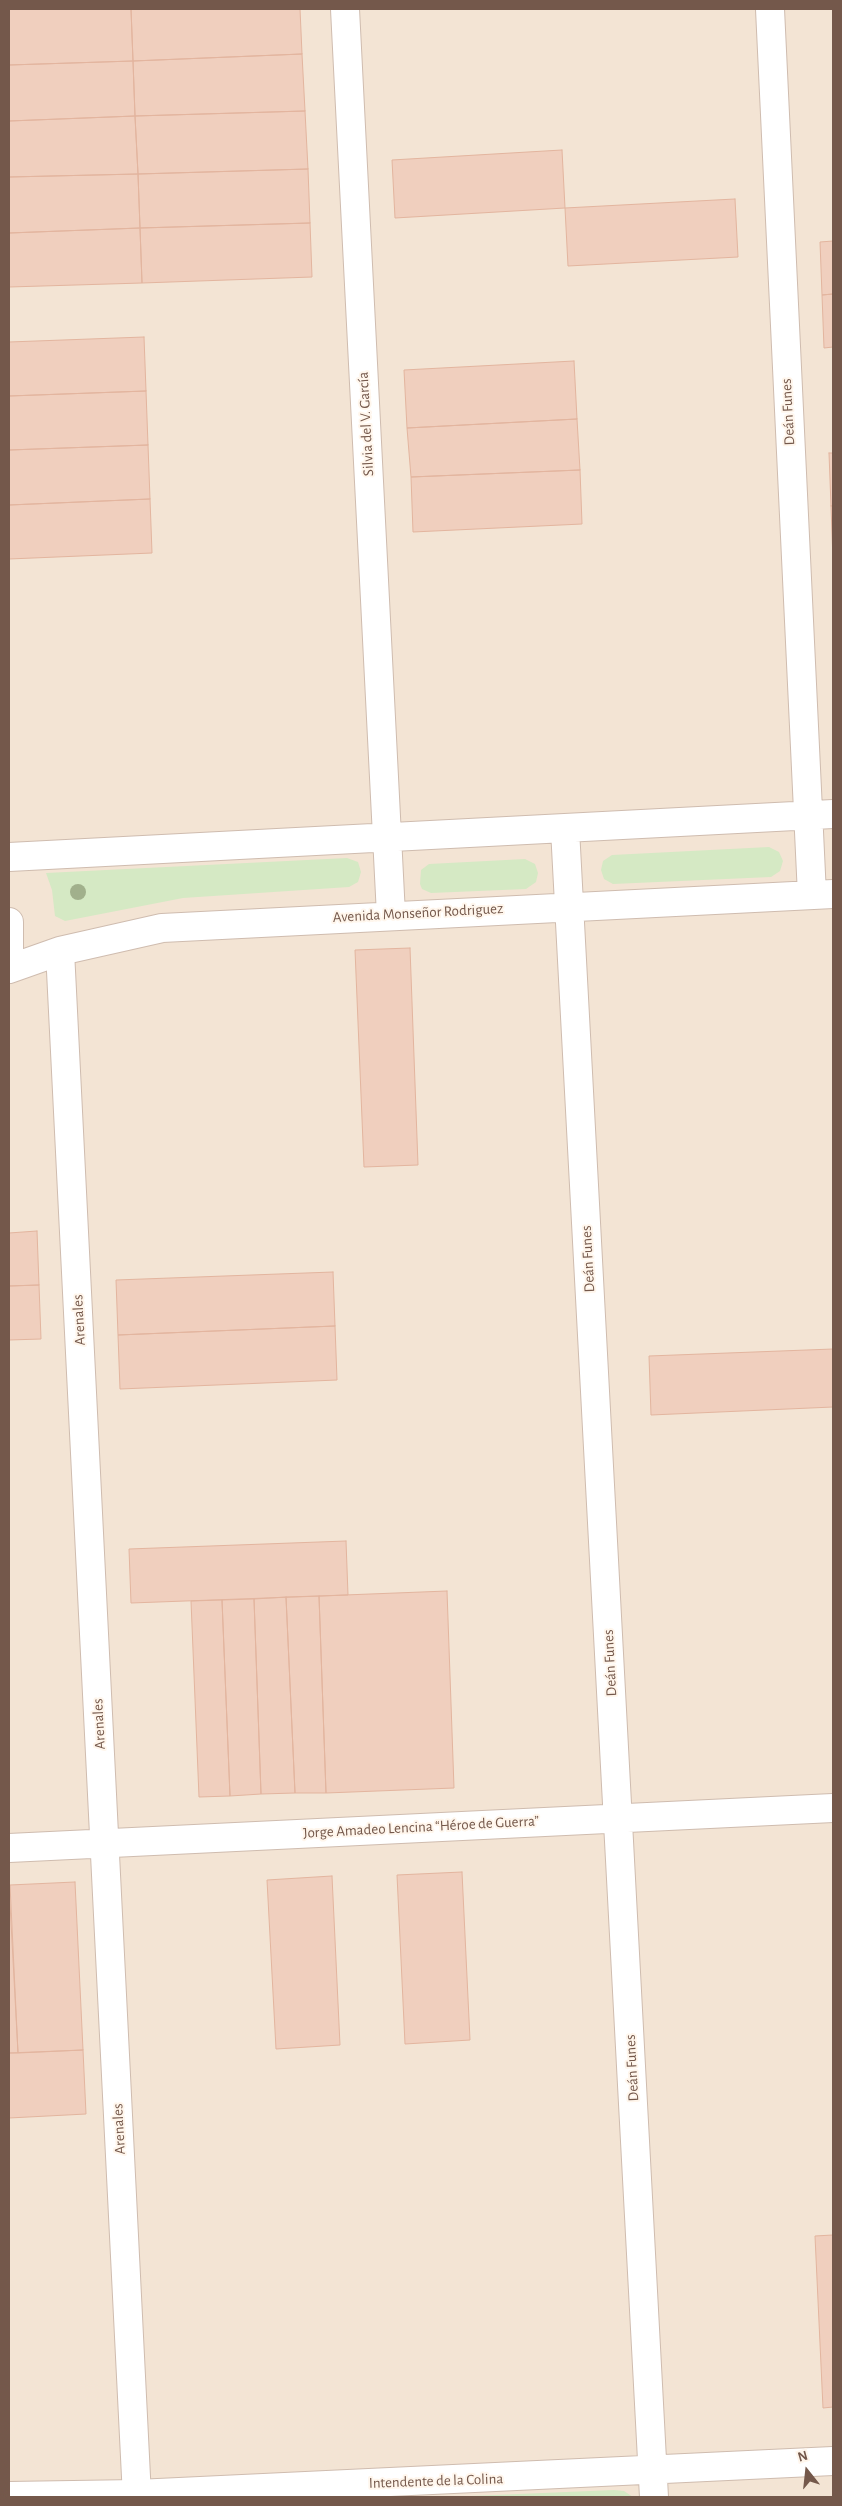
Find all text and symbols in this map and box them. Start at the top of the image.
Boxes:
street label: Silvia del V. García [354,371,378,477]
street label: Deán Funes [777,378,799,446]
street label: Avenida Monseñor Rodriguez [332,900,504,926]
street label: Deán Funes [577,1225,599,1293]
street label: Arenales [69,1294,89,1346]
street label: Deán Funes [599,1629,621,1697]
street label: Arenales [89,1698,109,1750]
street label: Jorge Amadeo Lencina “Héroe de Guerra” [303,1812,539,1842]
street label: Deán Funes [621,2034,643,2102]
street label: Arenales [109,2103,129,2155]
north arrow [782,2446,832,2496]
text: N [796,2449,809,2465]
street label: Intendente de la Colina [369,2470,503,2492]

